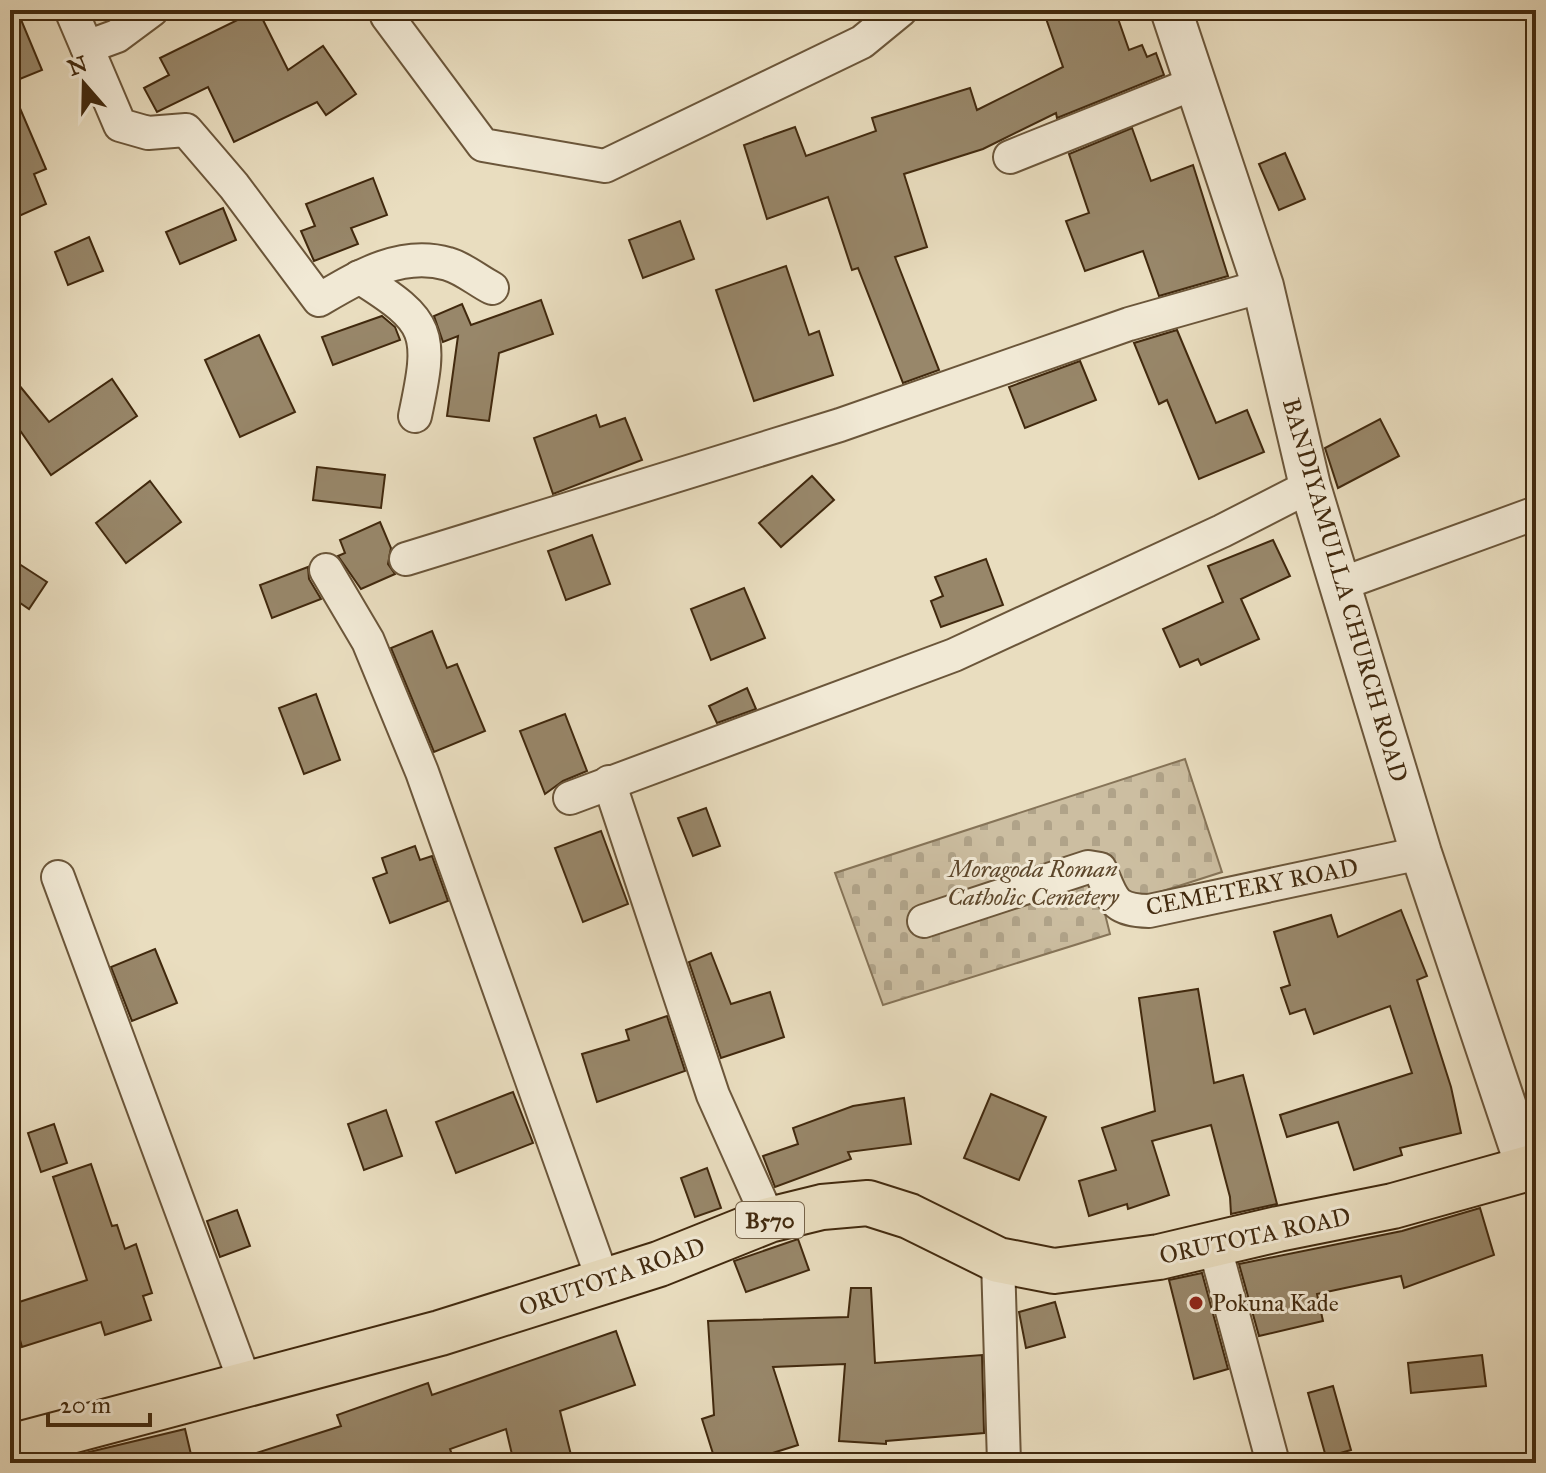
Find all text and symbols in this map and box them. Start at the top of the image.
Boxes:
north arrow [44,44,124,124]
text: N [64,50,91,82]
street label: BANDIYAMULLA CHURCH ROAD [1276,395,1414,785]
street label: CEMETERY ROAD [1143,852,1361,922]
park label: Moragoda Roman Catholic Cemetery [947,854,1120,912]
street label: ORUTOTA ROAD [1157,1201,1353,1271]
road number: B570 [736,1202,804,1238]
street label: ORUTOTA ROAD [515,1231,709,1323]
place label: Pokuna Kade [1212,1288,1339,1318]
marker: Pokuna Kade [1187,1294,1205,1312]
scale bar [48,1377,150,1427]
text: 20 m [60,1390,111,1420]

